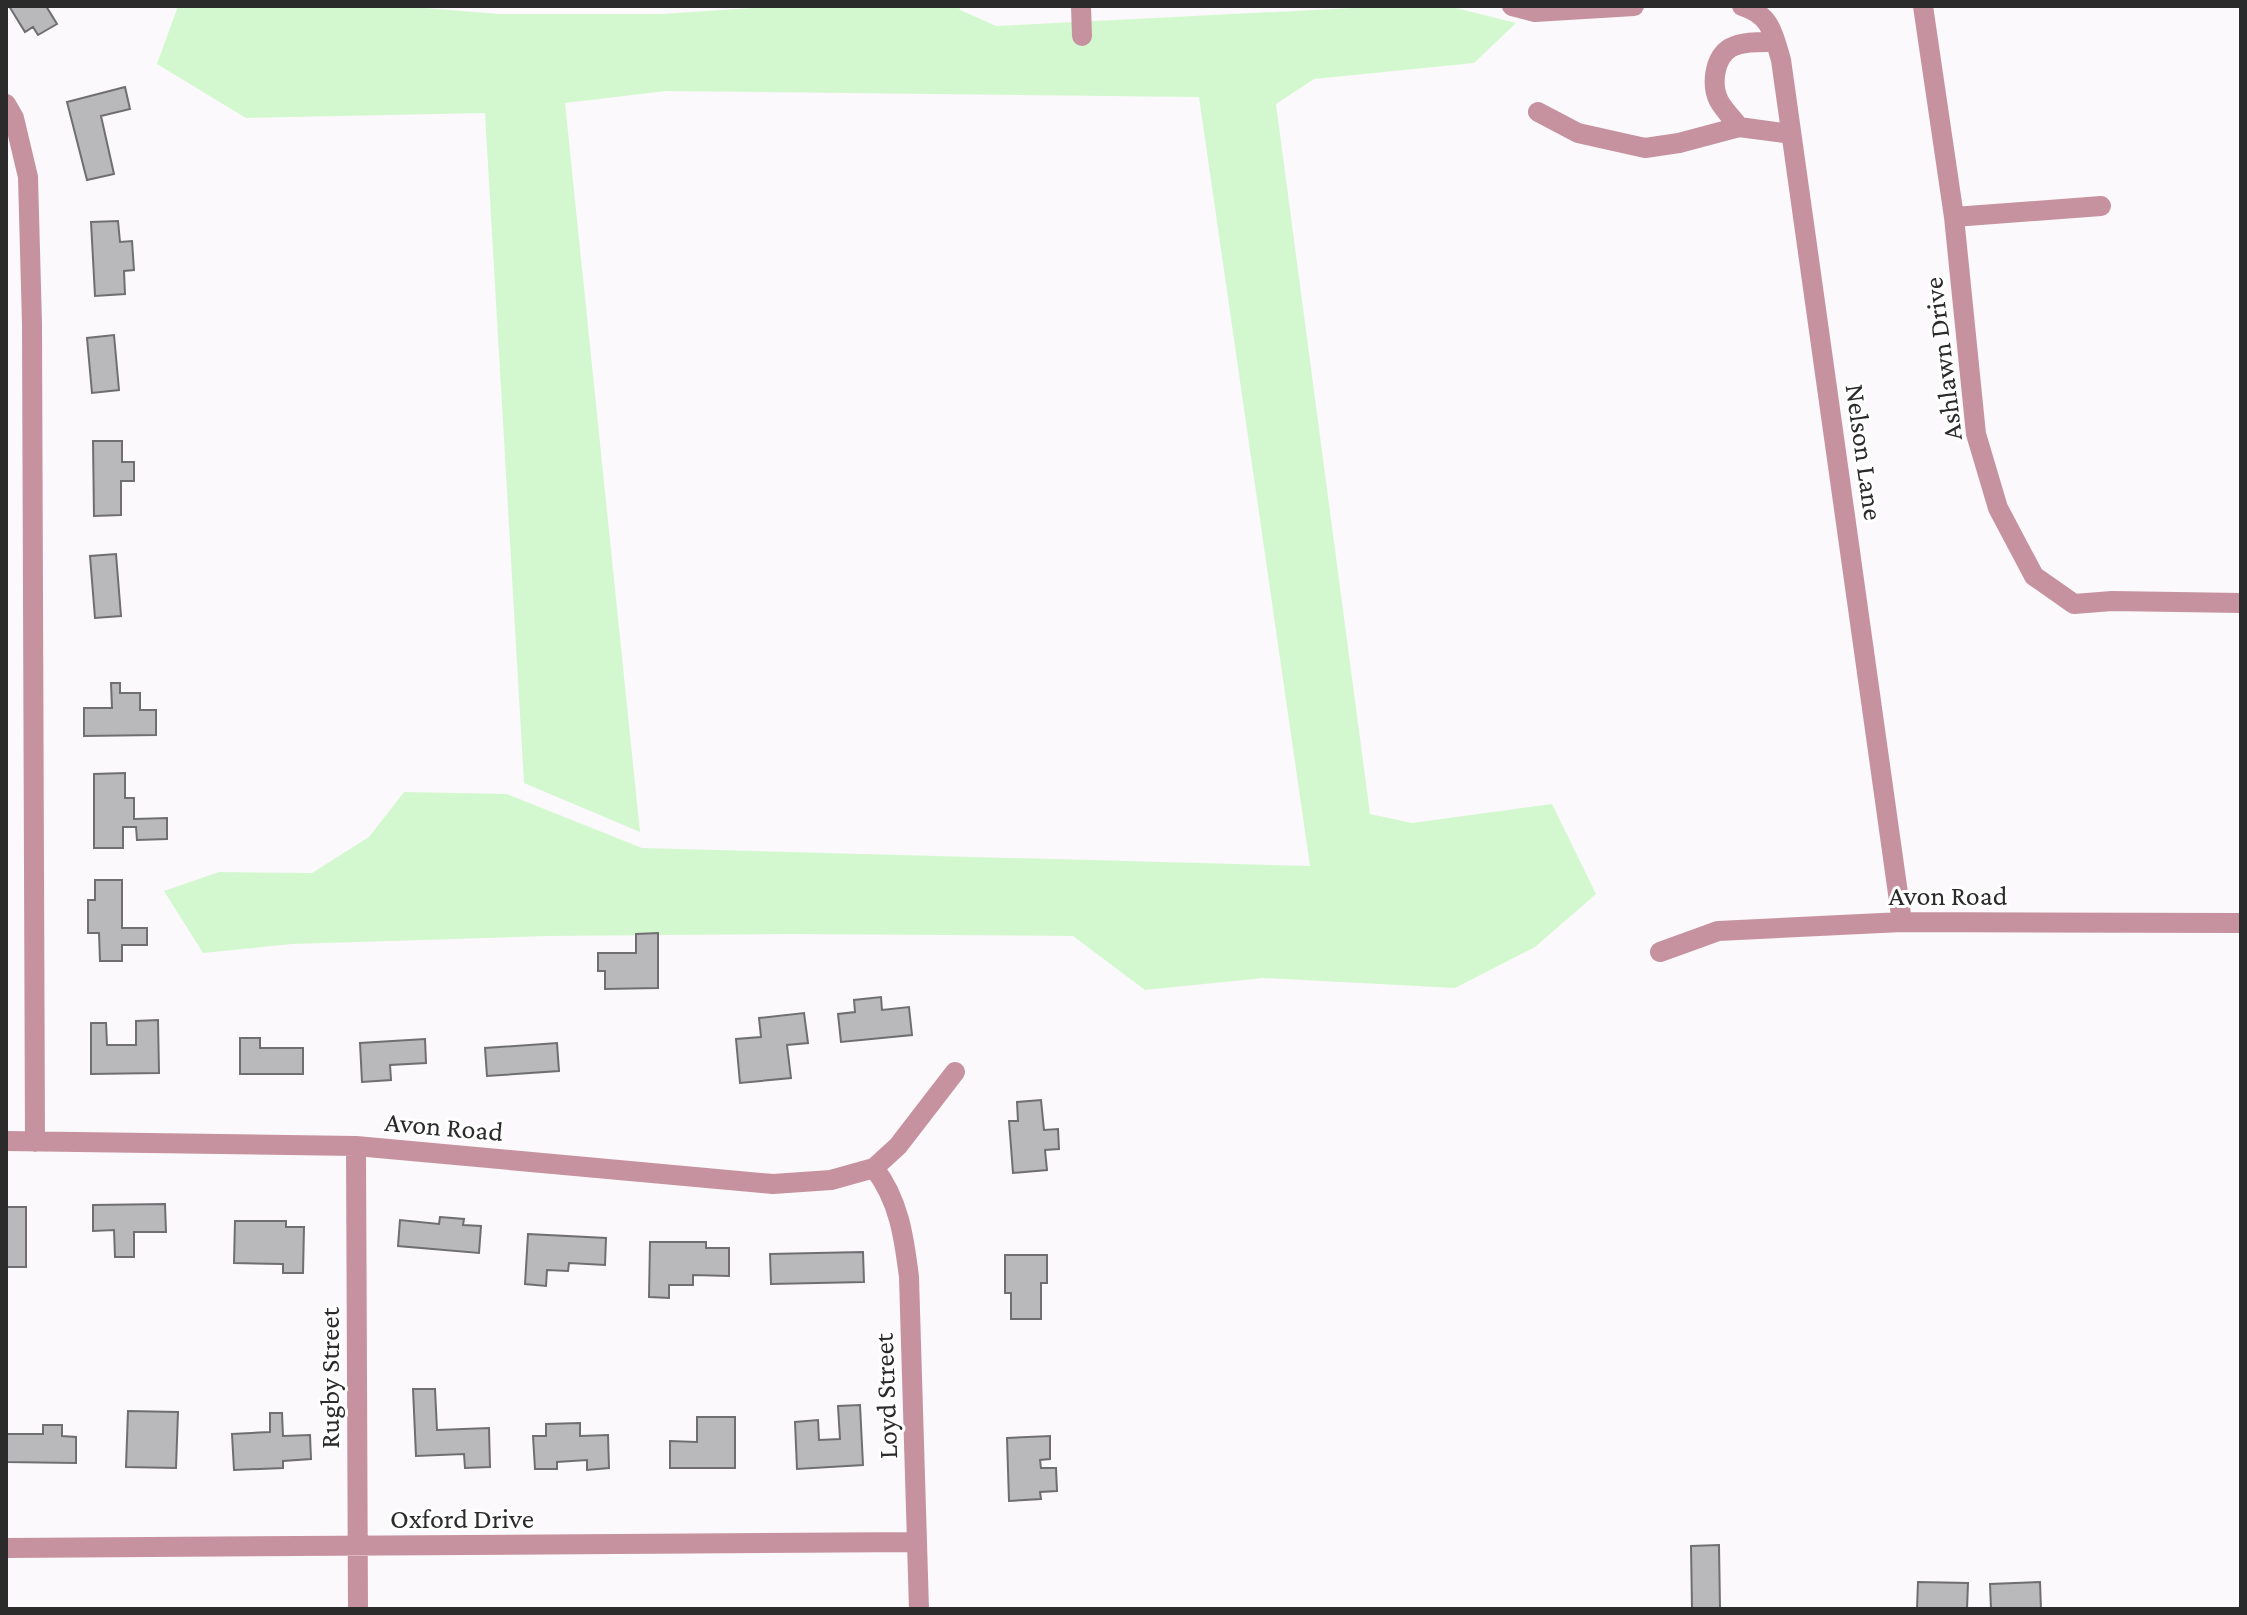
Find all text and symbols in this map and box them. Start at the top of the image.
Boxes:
street label: Ashlawn Drive [1917,276,1968,442]
street label: Nelson Lane [1840,382,1889,522]
street label: Avon Road [1889,880,2008,911]
street label: Avon Road [383,1106,505,1147]
street label: Rugby Street [314,1306,345,1449]
street label: Loyd Street [868,1332,903,1460]
street label: Oxford Drive [390,1503,534,1534]

